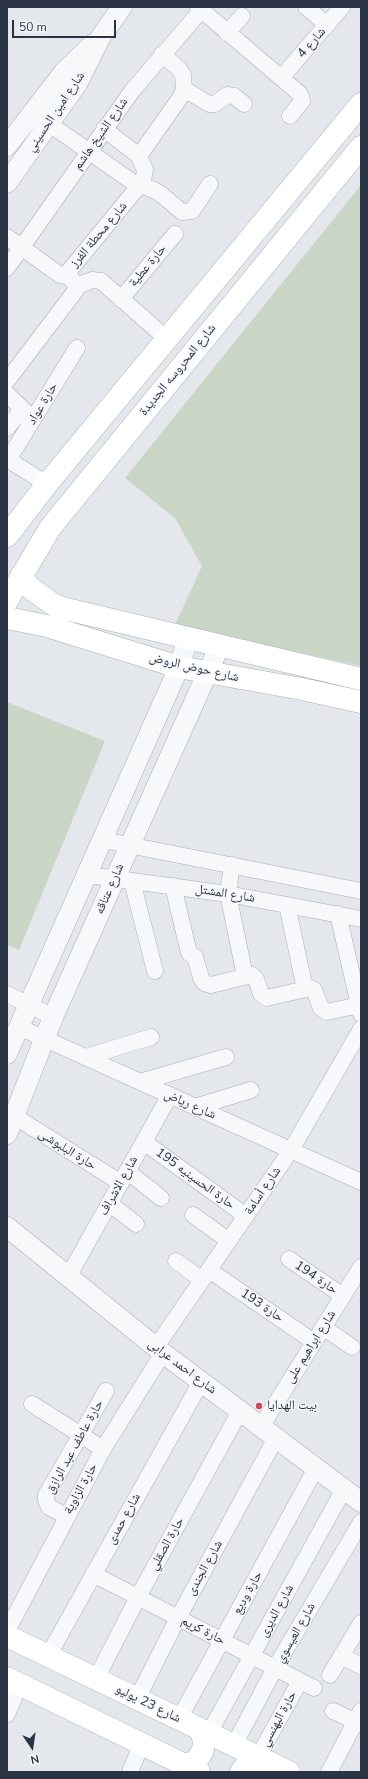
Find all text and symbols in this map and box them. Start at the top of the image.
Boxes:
scale bar [14,12,118,38]
text: 50 m [19,19,47,35]
street label: شارع 4 [294,24,330,62]
street label: شارع امين الحسيني [23,69,89,155]
street label: شارع الشيخ هاشم [70,95,132,173]
street label: شارع محطة الفرز [67,199,131,271]
street label: حارة عطية [126,242,170,290]
street label: شارع المحروسه الجديدة [136,321,220,419]
street label: حارة عواد [24,380,62,428]
street label: شارع حوض الروض [148,650,240,686]
street label: شارع عتاقه [92,861,128,917]
street label: شارع المشتل [194,882,256,906]
street label: شارع رياض [162,1087,218,1123]
street label: حارة البلبوشى [35,1126,99,1174]
street label: حارة الحسينيه 195 [152,1145,238,1213]
street label: شارع الاشراف [96,1153,142,1219]
street label: شارع أسامة [241,1164,285,1218]
street label: حارة 194 [291,1258,341,1298]
street label: حارة 193 [237,1286,287,1326]
street label: شارع ابراهيم على [282,1308,340,1386]
street label: شارع احمد عرابى [145,1336,219,1398]
street label: حارة عاطف عبد الرازق [43,1397,107,1497]
place label: بيت الهدايا [267,1398,317,1414]
marker: بيت الهدايا [254,1401,264,1411]
street label: حارة الزاوية [61,1461,101,1517]
street label: شارع حمدى [104,1491,144,1547]
street label: حارة الصقلي [146,1515,188,1573]
street label: شارع الجندى [183,1538,227,1598]
street label: حارة وديع [230,1569,266,1617]
street label: شارع الديرى [256,1582,298,1640]
street label: شارع العيسوي [273,1600,319,1666]
street label: حارة كريم [178,1613,228,1649]
street label: شارع 23 يوليو [113,1681,183,1727]
street label: حارة البهنسي [257,1688,301,1750]
north arrow [12,1727,52,1767]
text: N [29,1751,41,1767]

